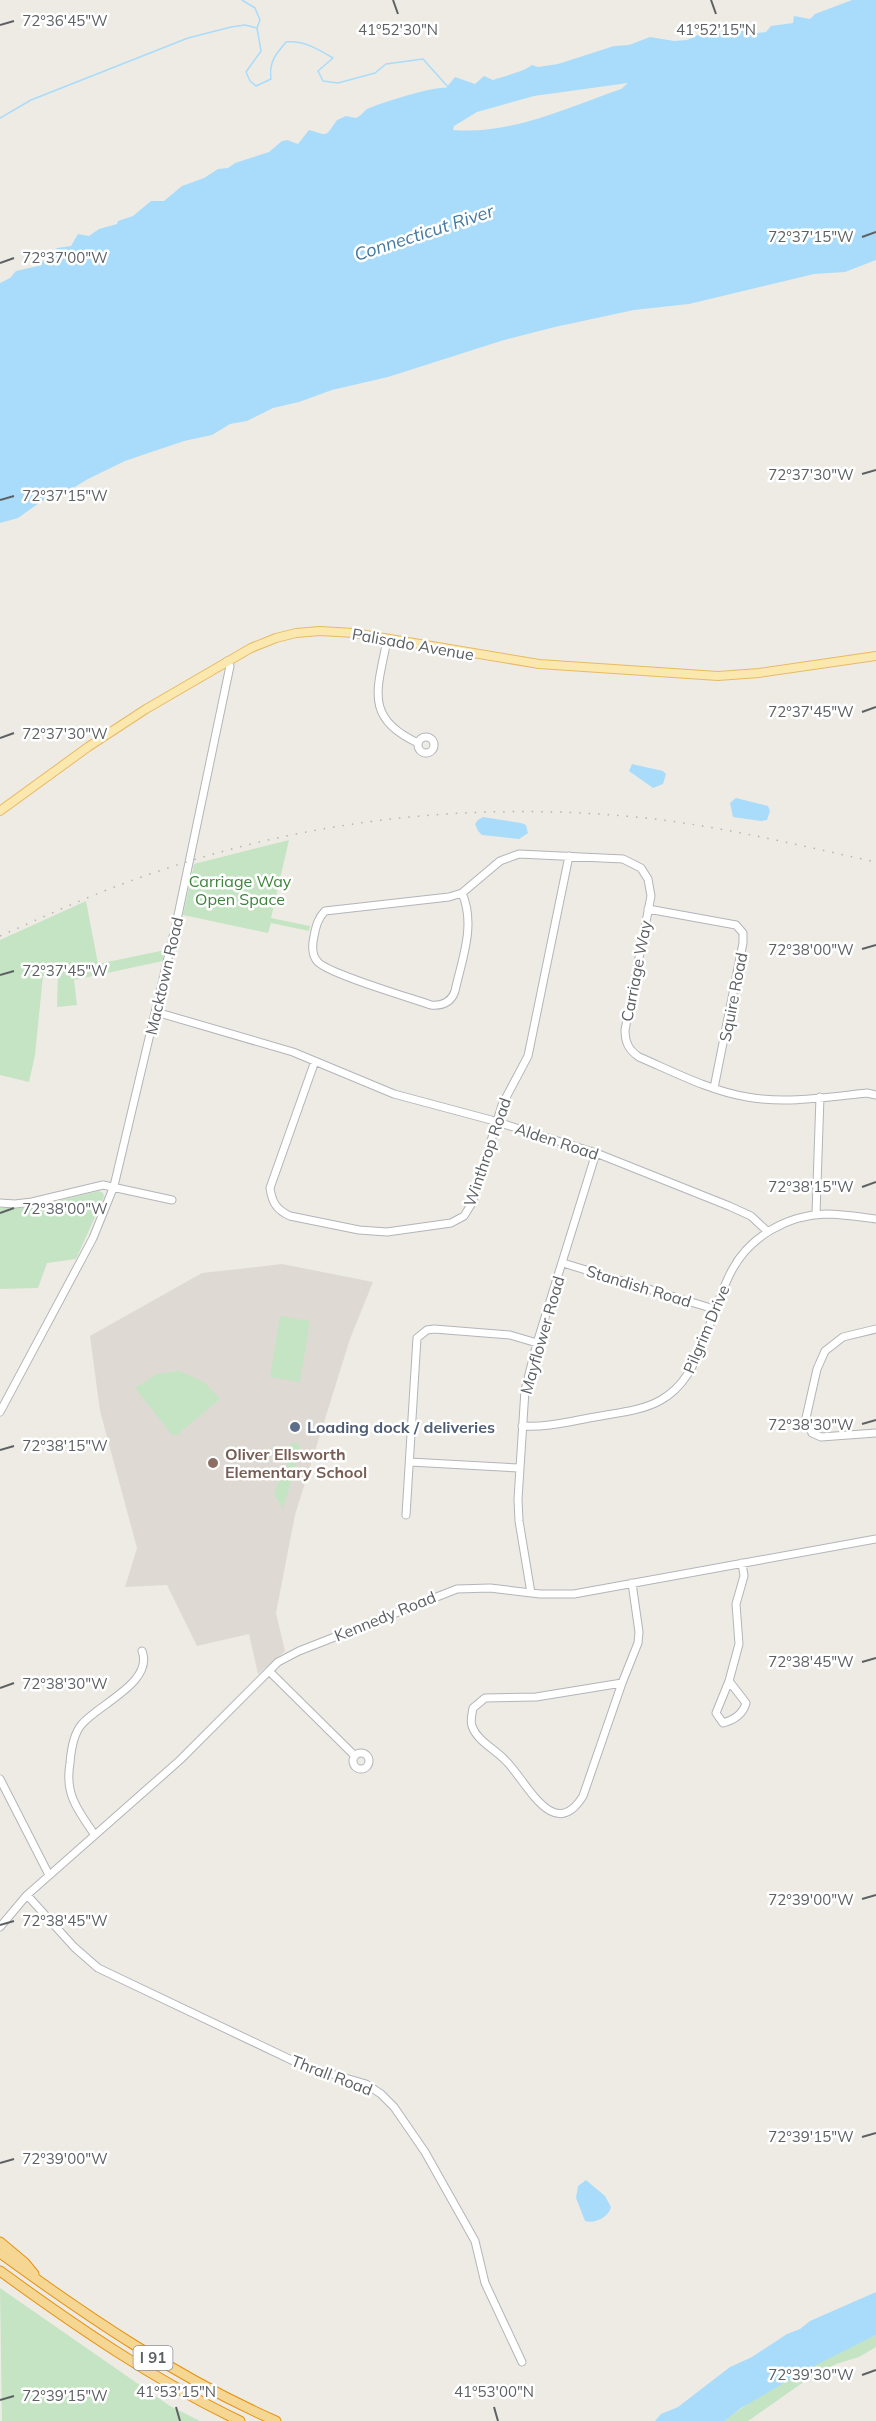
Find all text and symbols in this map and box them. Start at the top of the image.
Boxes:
text: 72°36'45"W [22,11,108,30]
text: 41°52'30"N [358,20,438,39]
text: 41°52'15"N [676,20,756,39]
water label: Connecticut River [351,199,498,266]
text: 72°37'15"W [768,227,854,246]
text: 72°37'00"W [22,248,108,267]
text: 72°37'30"W [768,465,854,484]
text: 72°37'15"W [22,486,108,505]
street label: Palisado Avenue [350,623,476,665]
text: 72°37'45"W [768,702,854,721]
text: 72°37'30"W [22,724,108,743]
park label: Carriage Way Open Space [189,871,292,909]
street label: Macktown Road [141,915,187,1037]
street label: Carriage Way [616,918,656,1023]
text: 72°38'00"W [768,940,854,959]
street label: Squire Road [715,951,751,1043]
text: 72°37'45"W [22,961,108,980]
street label: Winthrop Road [459,1095,515,1209]
street label: Alden Road [513,1118,601,1164]
text: 72°38'15"W [768,1177,854,1196]
text: 72°38'00"W [22,1199,108,1218]
street label: Standish Road [584,1261,694,1311]
street label: Mayflower Road [516,1274,568,1396]
street label: Pilgrim Drive [678,1282,734,1376]
text: 72°38'30"W [768,1415,854,1434]
place label: Loading dock / deliveries [307,1417,495,1437]
marker: Loading dock / deliveries [288,1420,302,1434]
text: 72°38'15"W [22,1436,108,1455]
place label: Oliver Ellsworth Elementary School [225,1444,367,1482]
marker: Oliver Ellsworth Elementary School [206,1456,220,1470]
street label: Kennedy Road [331,1587,439,1645]
text: 72°38'45"W [768,1652,854,1671]
text: 72°38'30"W [22,1674,108,1693]
text: 72°39'00"W [768,1890,854,1909]
text: 72°38'45"W [22,1911,108,1930]
street label: Thrall Road [289,2050,375,2100]
text: 72°39'15"W [768,2127,854,2146]
text: 72°39'00"W [22,2149,108,2168]
road number: I 91 [134,2346,172,2370]
text: 72°39'30"W [768,2365,854,2384]
text: 41°53'15"N [136,2382,216,2401]
text: 41°53'00"N [454,2382,534,2401]
text: 72°39'15"W [22,2386,108,2405]

